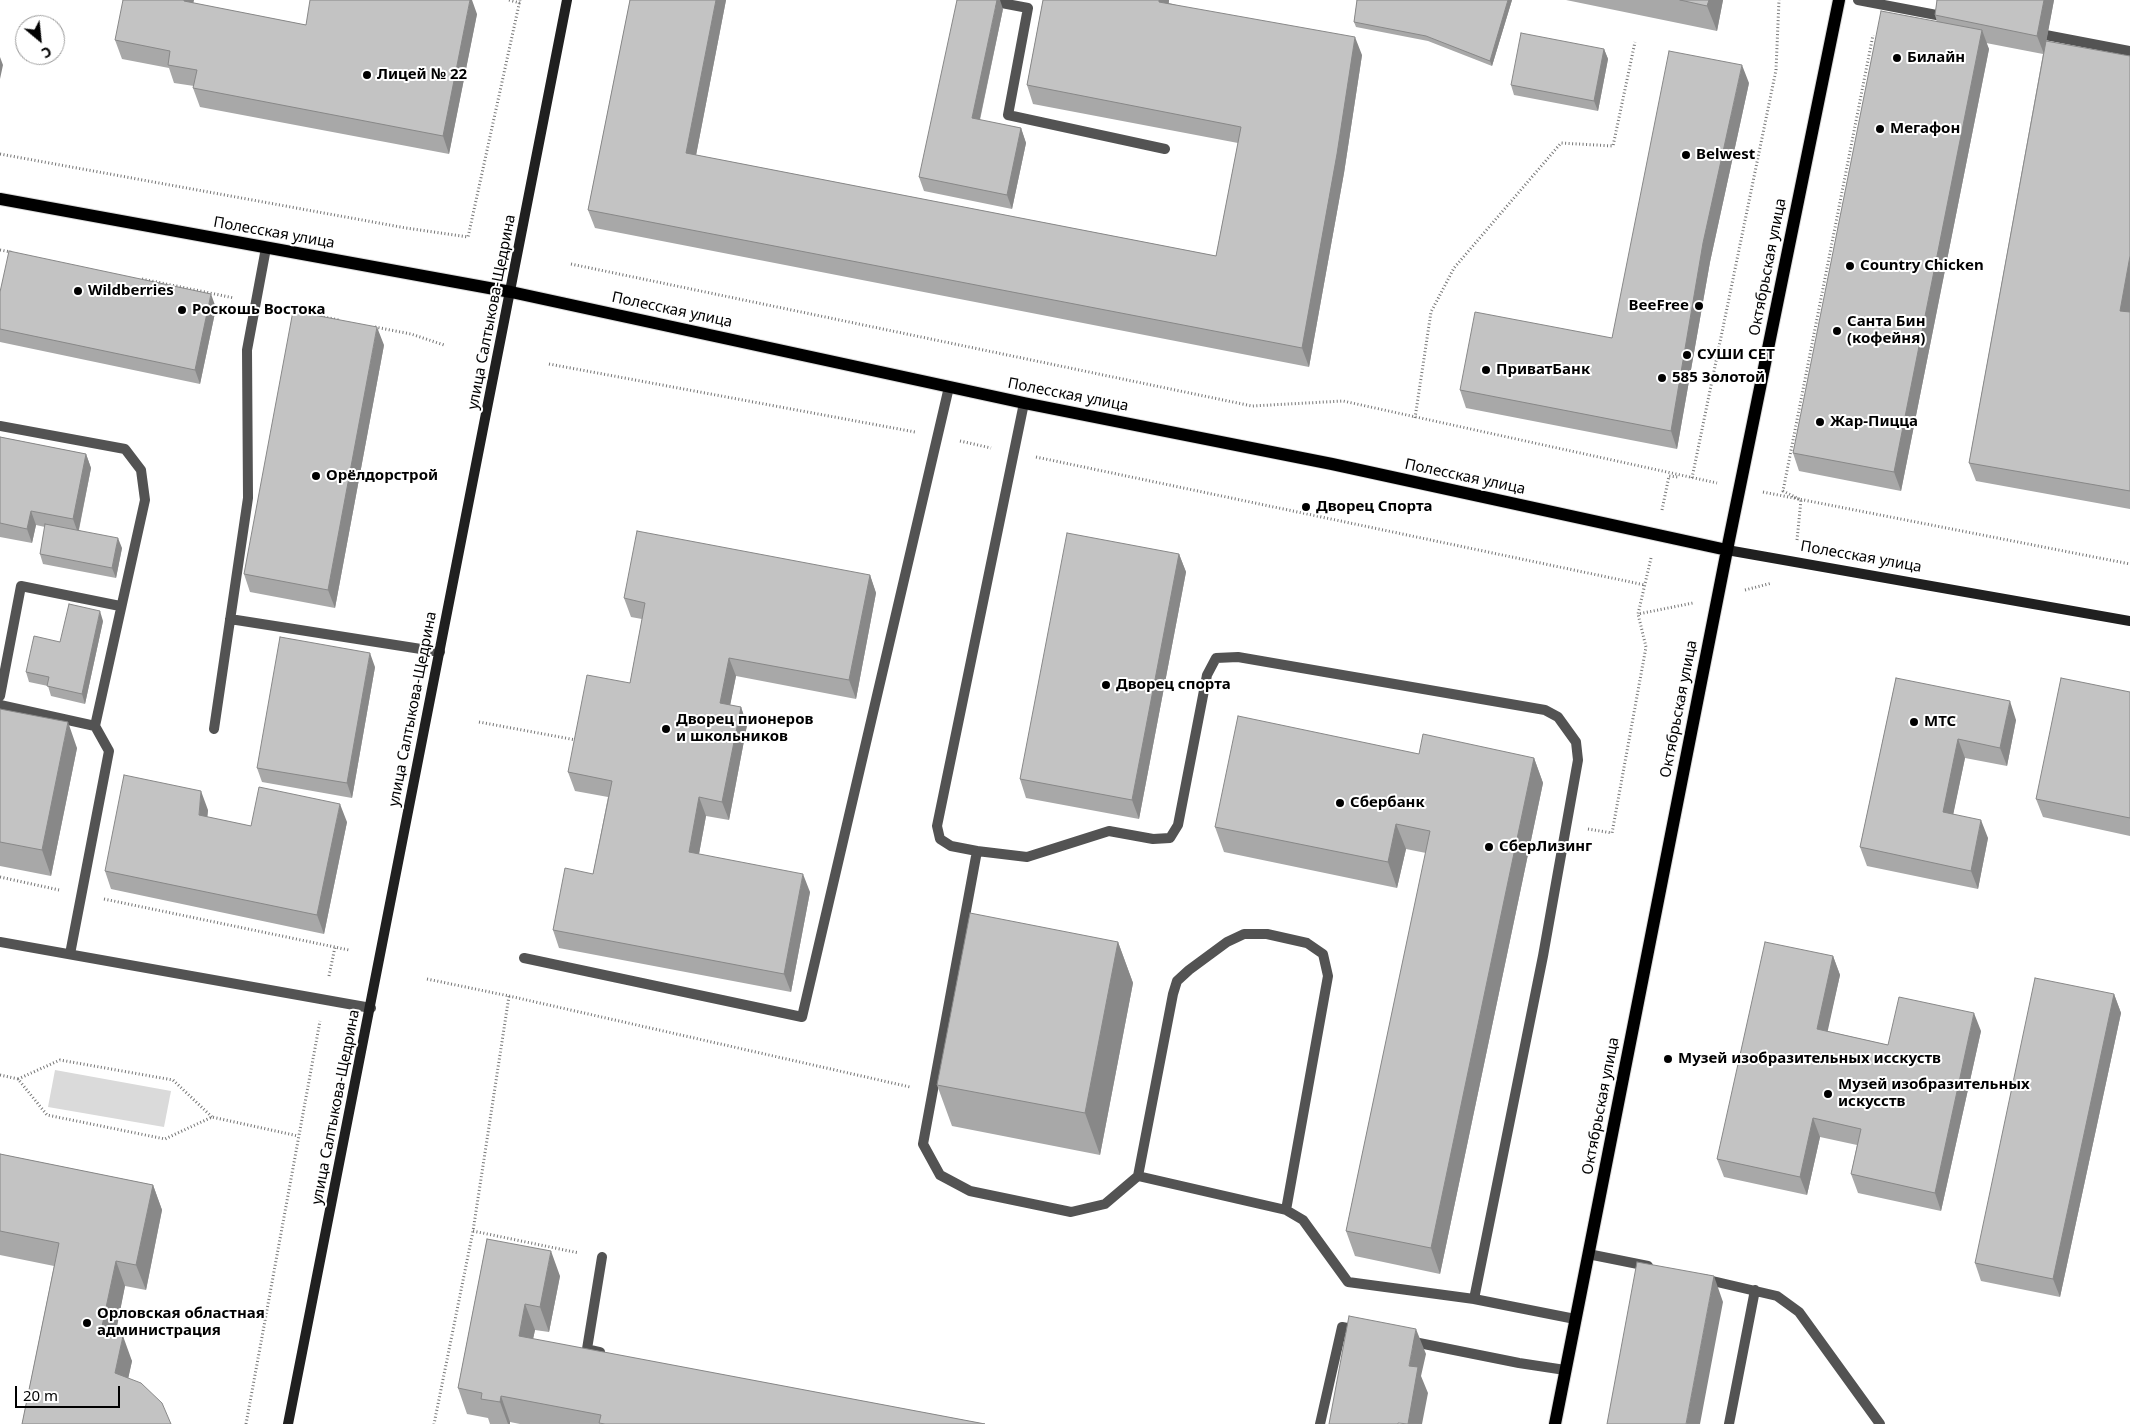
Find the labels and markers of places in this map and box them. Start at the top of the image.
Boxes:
place label: Билайн [1907,49,1965,67]
marker: Билайн [1891,52,1903,64]
place label: Лицей № 22 [377,66,467,84]
marker: Лицей № 22 [361,69,373,81]
place label: Мегафон [1890,120,1960,138]
marker: Мегафон [1874,123,1886,135]
place label: Belwest [1696,146,1755,164]
marker: Belwest [1680,149,1692,161]
place label: Country Chicken [1860,257,1984,275]
marker: Country Chicken [1844,260,1856,272]
place label: Wildberries [88,282,174,300]
marker: Wildberries [72,285,84,297]
place label: BeeFree [1629,297,1689,315]
marker: BeeFree [1693,300,1705,312]
place label: Роскошь Востока [192,301,325,319]
marker: Роскошь Востока [176,304,188,316]
place label: Санта Бин (кофейня) [1847,313,1926,348]
marker: Санта Бин (кофейня) [1831,325,1843,337]
place label: СУШИ СЕТ [1697,346,1775,364]
marker: СУШИ СЕТ [1681,349,1693,361]
place label: ПриватБанк [1496,361,1590,379]
marker: ПриватБанк [1480,364,1492,376]
place label: 585 Золотой [1672,369,1765,387]
marker: 585 Золотой [1656,372,1668,384]
place label: Жар-Пицца [1830,413,1918,431]
marker: Жар-Пицца [1814,416,1826,428]
place label: Орёлдорстрой [326,467,438,485]
marker: Орёлдорстрой [310,470,322,482]
place label: Дворец Спорта [1316,498,1432,516]
marker: Дворец Спорта [1300,501,1312,513]
place label: Дворец спорта [1116,676,1231,694]
marker: Дворец спорта [1100,679,1112,691]
place label: Дворец пионеров и школьников [676,711,813,746]
place label: МТС [1924,713,1956,731]
marker: МТС [1908,716,1920,728]
marker: Дворец пионеров и школьников [660,723,672,735]
place label: Сбербанк [1350,794,1425,812]
marker: Сбербанк [1334,797,1346,809]
place label: СберЛизинг [1499,838,1592,856]
marker: СберЛизинг [1483,841,1495,853]
place label: Музей изобразительных исскуств [1678,1050,1941,1068]
marker: Музей изобразительных исскуств [1662,1053,1674,1065]
place label: Музей изобразительных искусств [1838,1076,2030,1111]
marker: Музей изобразительных искусств [1822,1088,1834,1100]
place label: Орловская областная администрация [97,1305,265,1340]
marker: Орловская областная администрация [81,1317,93,1329]

